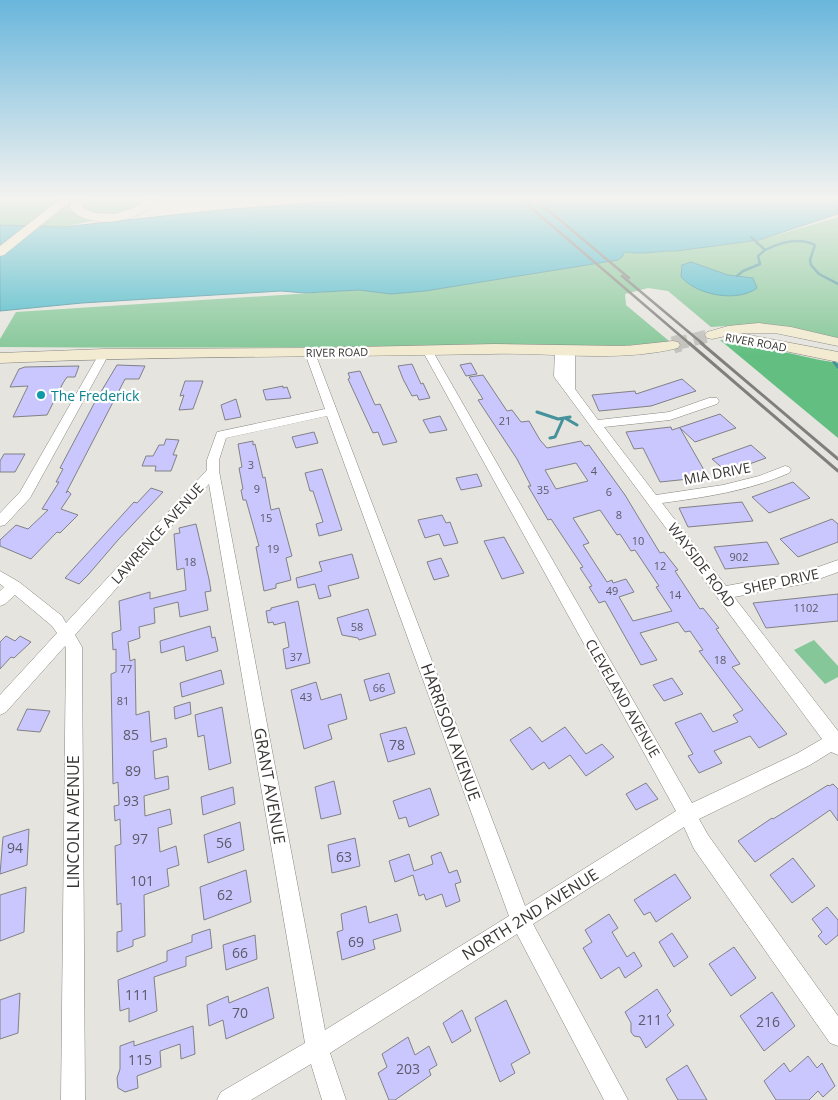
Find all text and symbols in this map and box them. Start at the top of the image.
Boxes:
street label: RIVER ROAD [724,329,788,355]
street label: RIVER ROAD [306,344,368,360]
place label: The Frederick [51,386,140,405]
marker: The Frederick [35,389,47,401]
house number: 21 [499,413,511,428]
house number: 3 [248,457,254,472]
street label: MIA DRIVE [682,457,752,489]
house number: 4 [591,463,598,478]
street label: LAWRENCE AVENUE [107,478,207,588]
house number: 9 [254,481,260,496]
house number: 35 [537,482,549,497]
house number: 6 [606,484,612,499]
house number: 8 [616,507,622,522]
house number: 15 [260,510,272,525]
street label: WAYSIDE ROAD [664,519,740,611]
house number: 10 [632,533,644,548]
house number: 19 [267,541,279,556]
house number: 902 [730,549,748,564]
house number: 18 [184,554,196,569]
house number: 12 [654,558,666,573]
street label: SHEP DRIVE [742,564,820,598]
house number: 49 [606,583,618,598]
house number: 14 [669,587,682,602]
house number: 1102 [793,600,819,615]
house number: 58 [351,619,363,634]
street label: CLEVELAND AVENUE [581,635,665,761]
house number: 37 [290,649,302,664]
house number: 18 [714,652,726,667]
street label: HARRISON AVENUE [416,660,486,804]
house number: 77 [120,661,132,676]
house number: 66 [373,680,385,695]
house number: 43 [300,689,312,704]
house number: 81 [117,693,129,708]
house number: 85 [123,725,139,744]
street label: GRANT AVENUE [249,726,291,846]
house number: 78 [389,735,405,754]
street label: LINCOLN AVENUE [62,755,84,889]
house number: 89 [125,761,141,780]
house number: 93 [123,791,139,810]
house number: 97 [132,829,148,848]
house number: 56 [216,833,232,852]
house number: 94 [7,838,23,857]
house number: 63 [336,847,352,866]
street label: NORTH 2ND AVENUE [457,863,603,965]
house number: 101 [130,871,154,890]
house number: 62 [217,885,233,904]
house number: 69 [348,932,364,951]
house number: 66 [232,943,248,962]
house number: 111 [125,985,149,1004]
house number: 70 [232,1003,248,1022]
house number: 211 [638,1010,662,1029]
house number: 216 [756,1012,780,1031]
house number: 115 [128,1050,152,1069]
house number: 203 [396,1059,420,1078]

